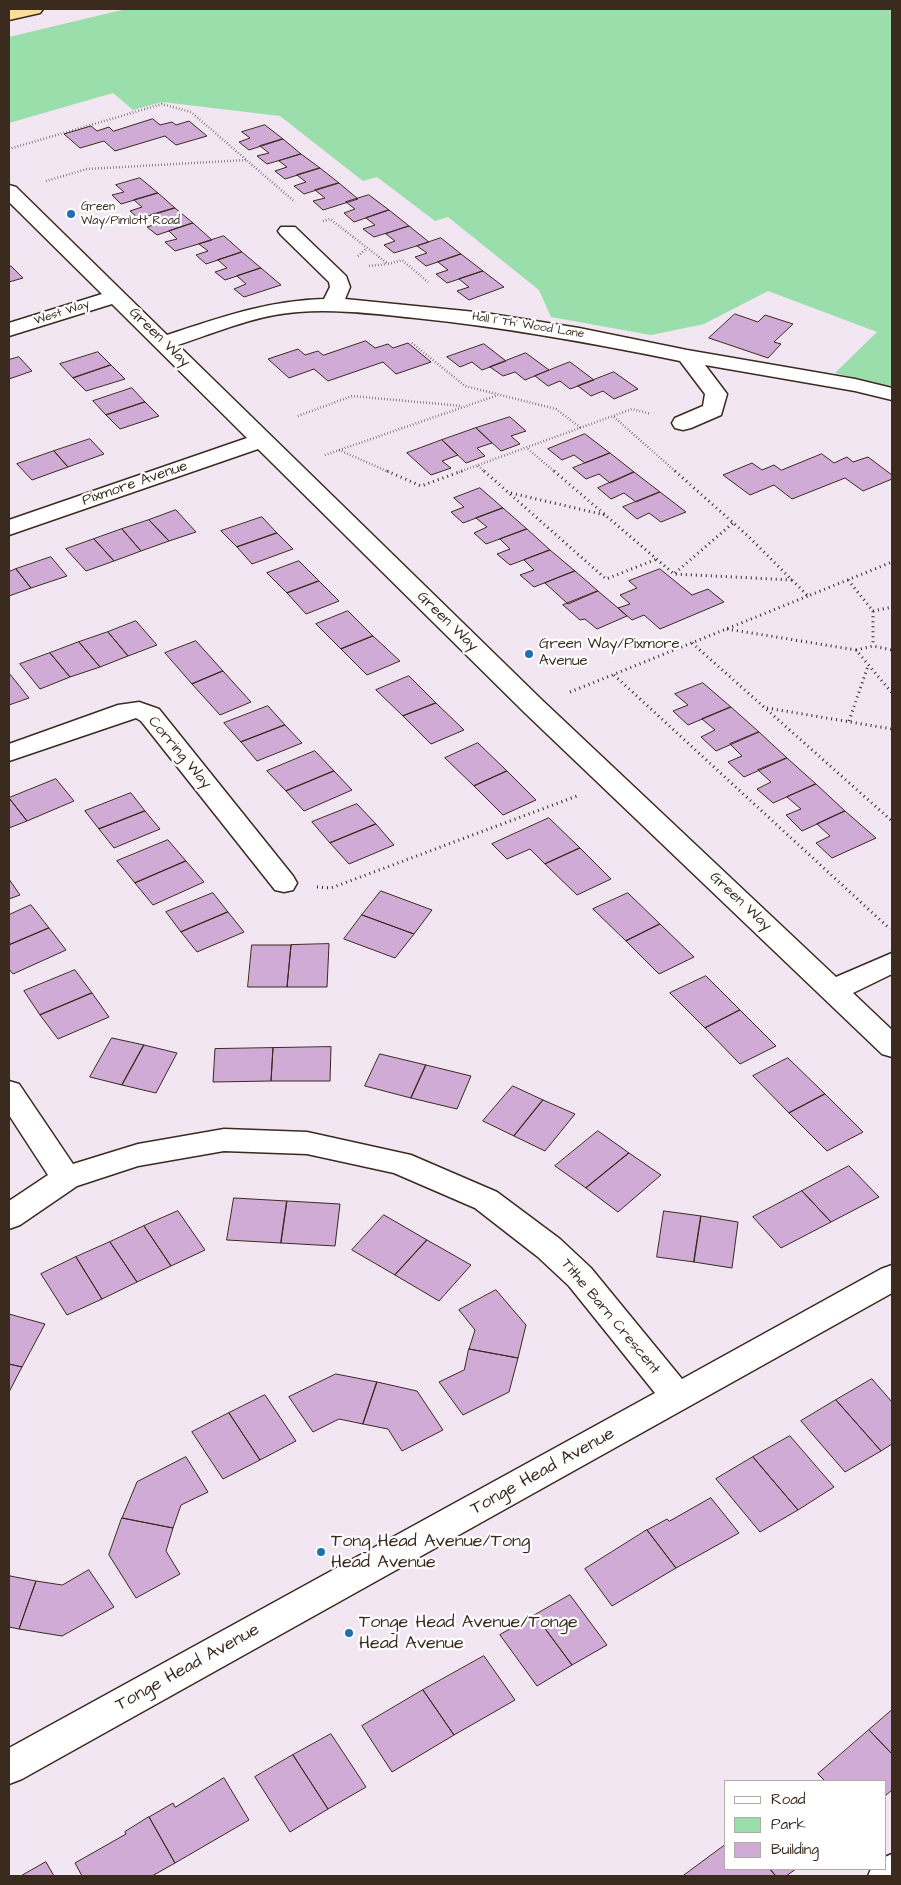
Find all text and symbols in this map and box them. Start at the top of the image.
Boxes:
place label: Green Way/Pimlott Road [81,200,180,228]
marker: Green Way/Pimlott Road [65,208,77,220]
street label: West Way [32,297,92,329]
street label: Green Way [125,304,193,372]
street label: Hall I' Th' Wood Lane [471,310,585,342]
street label: Pixmore Avenue [80,458,190,510]
street label: Green Way [413,588,481,656]
place label: Green Way/Pixmore Avenue [539,636,680,671]
marker: Green Way/Pixmore Avenue [523,648,535,660]
street label: Corring Way [143,713,215,793]
street label: Green Way [705,869,775,935]
street label: Tithe Barn Crescent [556,1256,664,1378]
street label: Tonge Head Avenue [467,1423,619,1521]
place label: Tong Head Avenue/Tong Head Avenue [331,1531,530,1574]
marker: Tong Head Avenue/Tong Head Avenue [315,1546,327,1558]
place label: Tonge Head Avenue/Tonge Head Avenue [359,1612,578,1655]
street label: Tonge Head Avenue [112,1619,264,1717]
marker: Tonge Head Avenue/Tonge Head Avenue [343,1627,355,1639]
legend [724,1780,886,1870]
text: Road [771,1789,805,1810]
text: Park [771,1814,806,1835]
text: Building [771,1839,819,1860]

